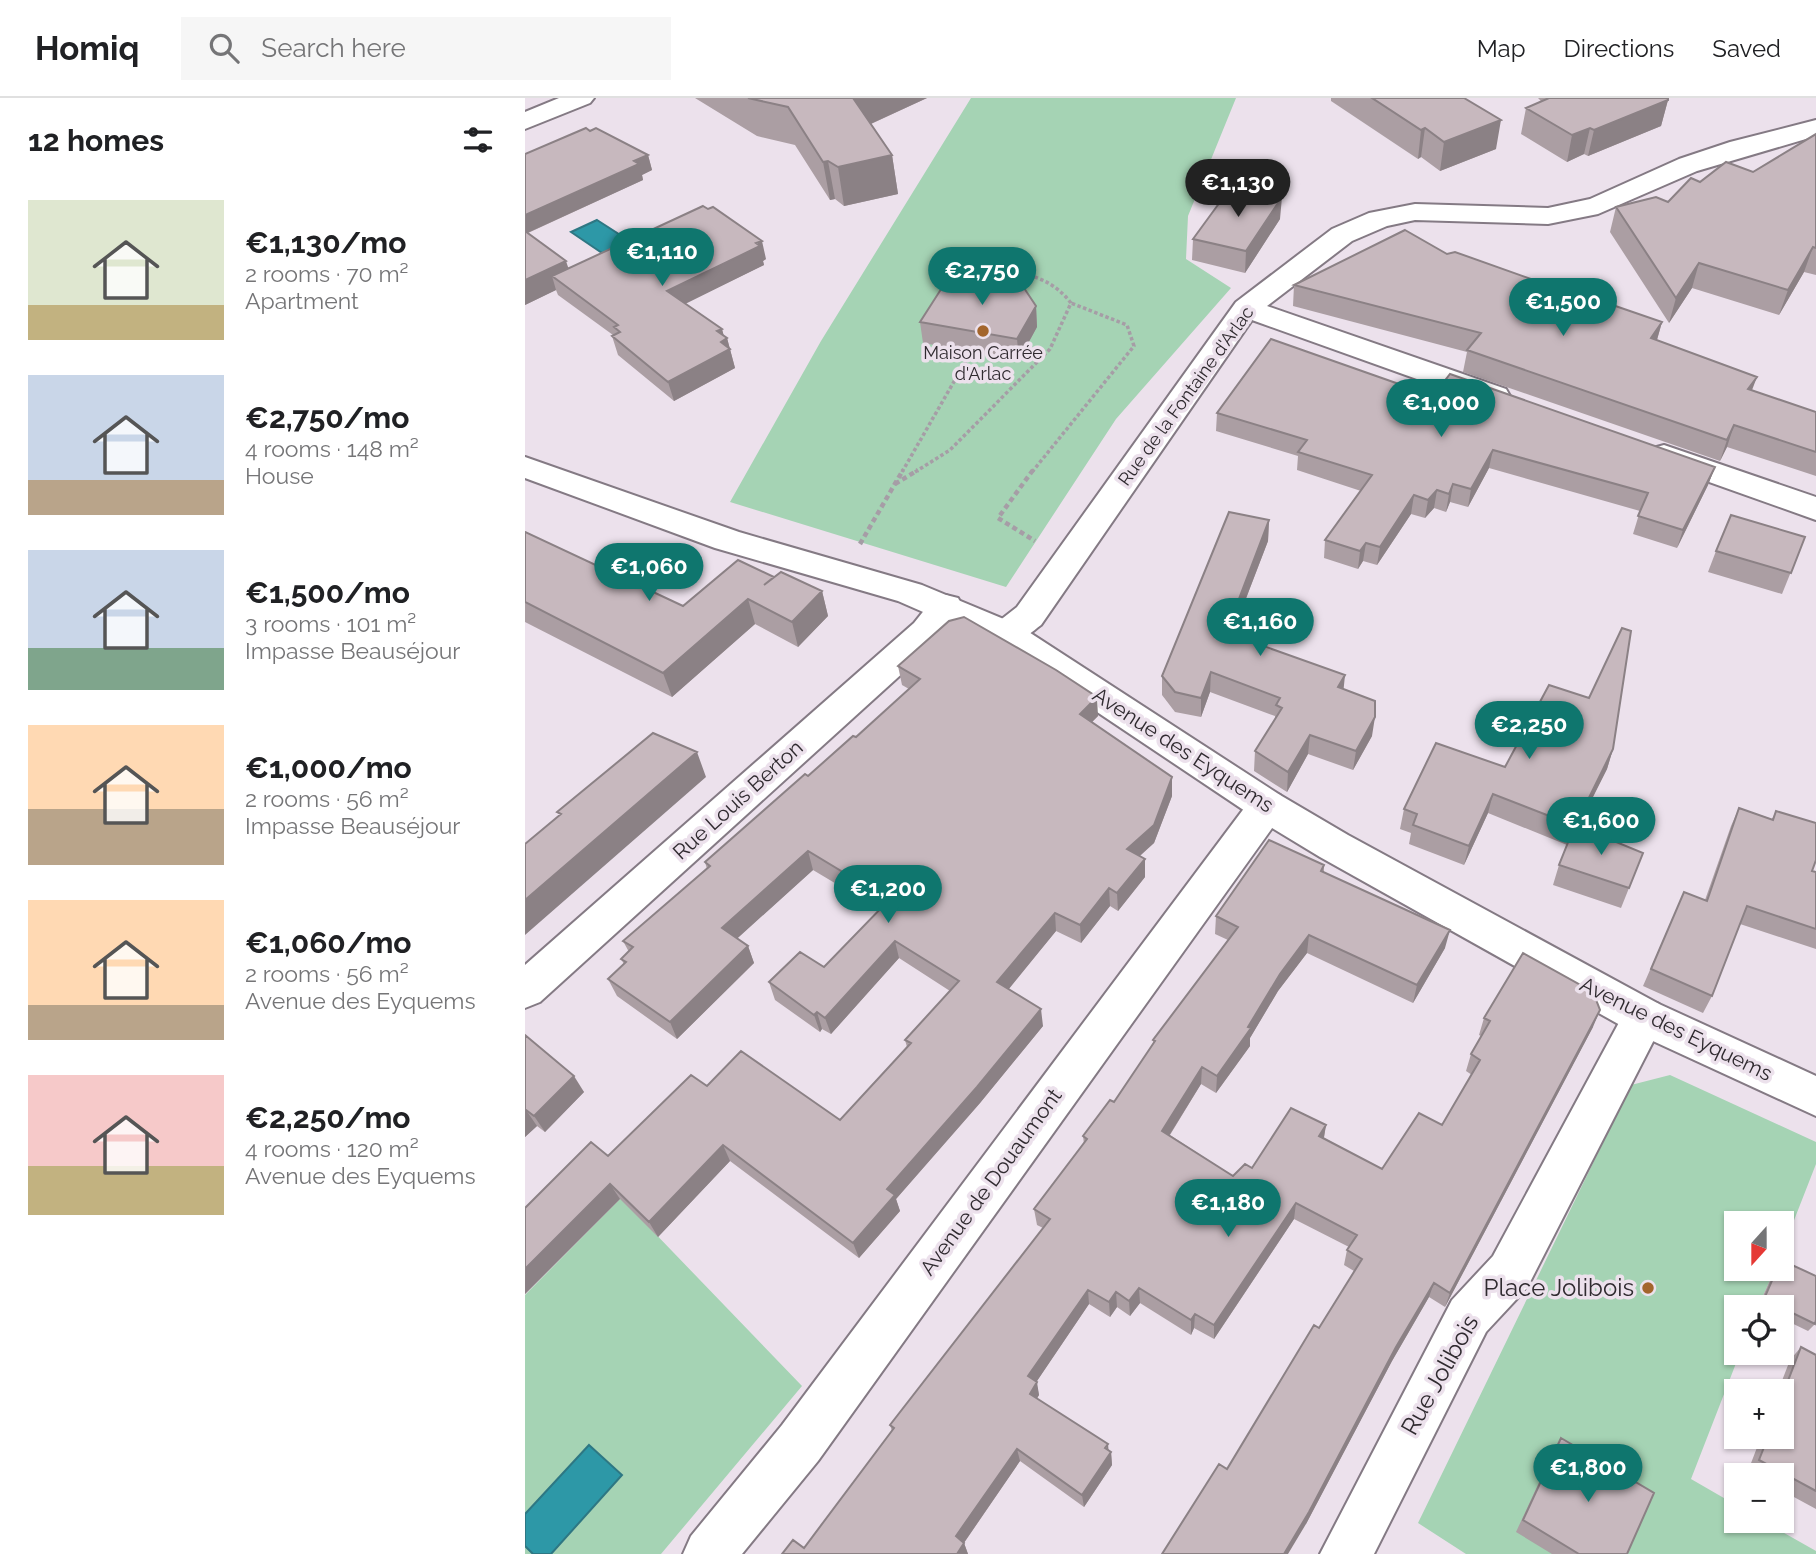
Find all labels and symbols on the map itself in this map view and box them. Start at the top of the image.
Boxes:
pin: €1,130 [1181,159,1295,219]
pin: €1,110 [605,228,719,288]
pin: €2,750 [925,248,1039,307]
pin: €1,500 [1506,278,1620,338]
street label: Rue de la Fontaine d'Arlac [1114,302,1258,489]
marker: Maison Carrée d'Arlac [975,323,991,339]
place label: Maison Carrée d'Arlac [923,342,1043,384]
pin: €1,000 [1384,380,1498,439]
pin: €1,060 [592,544,706,603]
pin: €1,160 [1203,598,1317,658]
street label: Avenue des Eyquems [1088,682,1278,817]
pin: €2,250 [1472,702,1586,761]
street label: Rue Louis Berton [668,735,808,864]
pin: €1,600 [1544,798,1658,857]
pin: €1,200 [831,866,945,925]
street label: Avenue des Eyquems [1576,971,1776,1086]
street label: Avenue de Douaumont [914,1083,1067,1280]
pin: €1,180 [1171,1180,1285,1239]
north arrow [1724,1211,1794,1281]
place label: Place Jolibois [1484,1273,1634,1302]
marker: Place Jolibois [1640,1280,1656,1296]
street label: Rue Jolibois [1395,1310,1484,1440]
pin: €1,800 [1531,1444,1645,1504]

